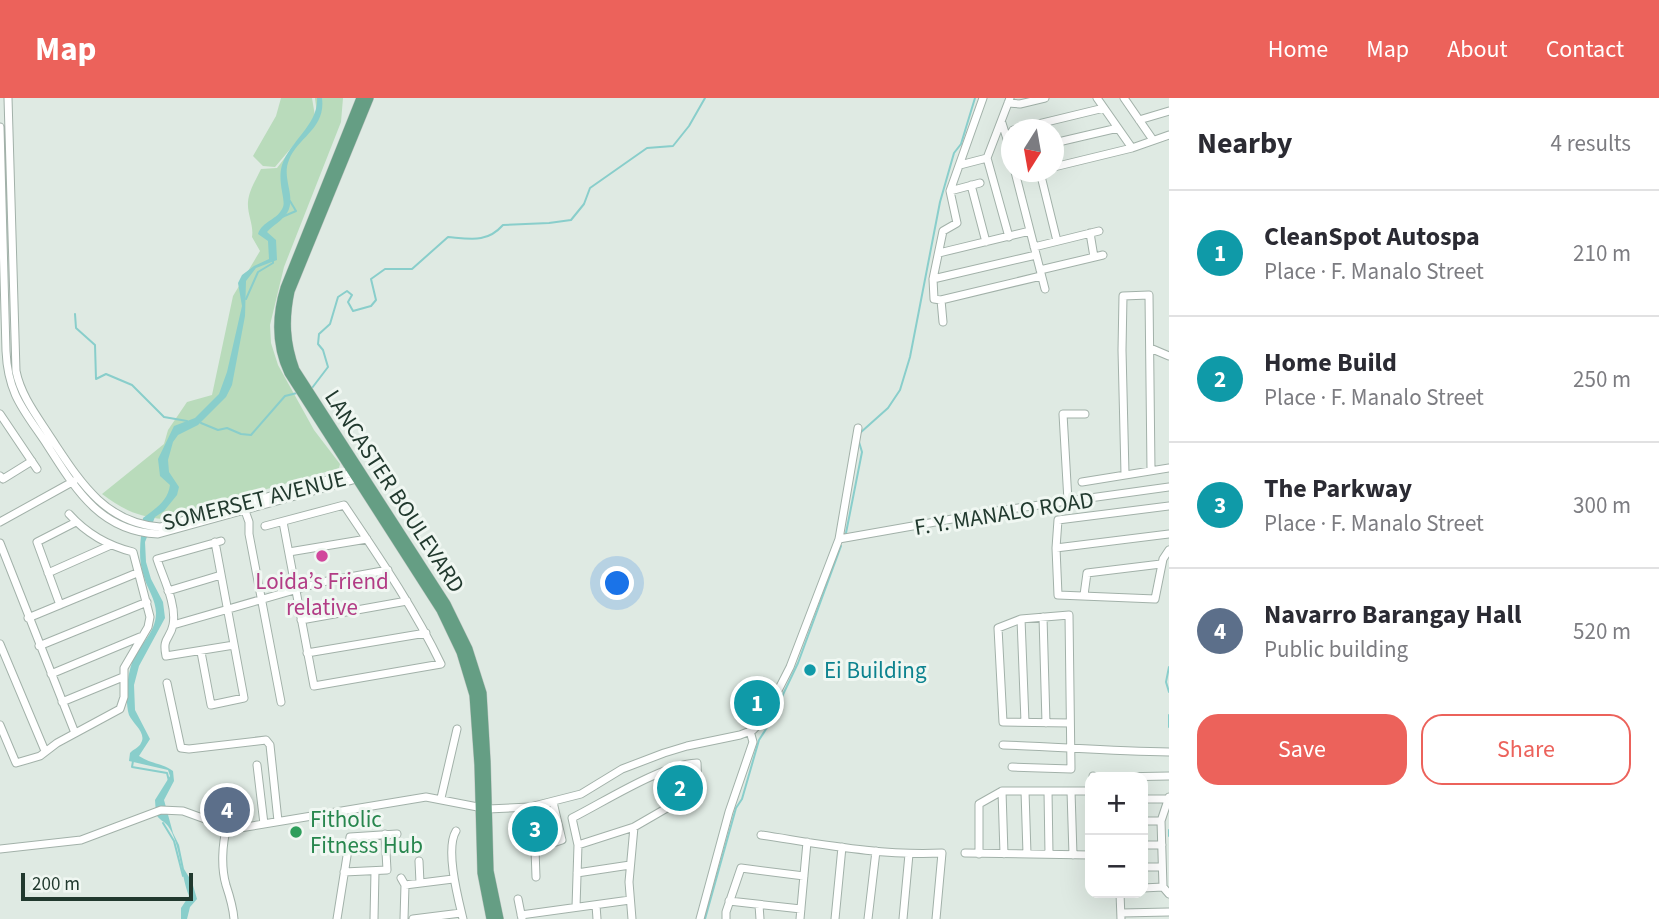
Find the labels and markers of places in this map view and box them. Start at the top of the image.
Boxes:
marker: Loida’s Friend relative [314,548,330,564]
place label: Loida’s Friend relative [255,565,389,624]
place label: Ei Building [824,654,927,687]
marker: Ei Building [802,662,818,678]
pin: 1 [734,677,780,729]
pin: 2 [657,762,703,814]
pin: 4 [204,784,250,836]
place label: Fitholic Fitness Hub [310,803,423,862]
pin: 3 [512,803,558,855]
marker: Fitholic Fitness Hub [288,824,304,840]

